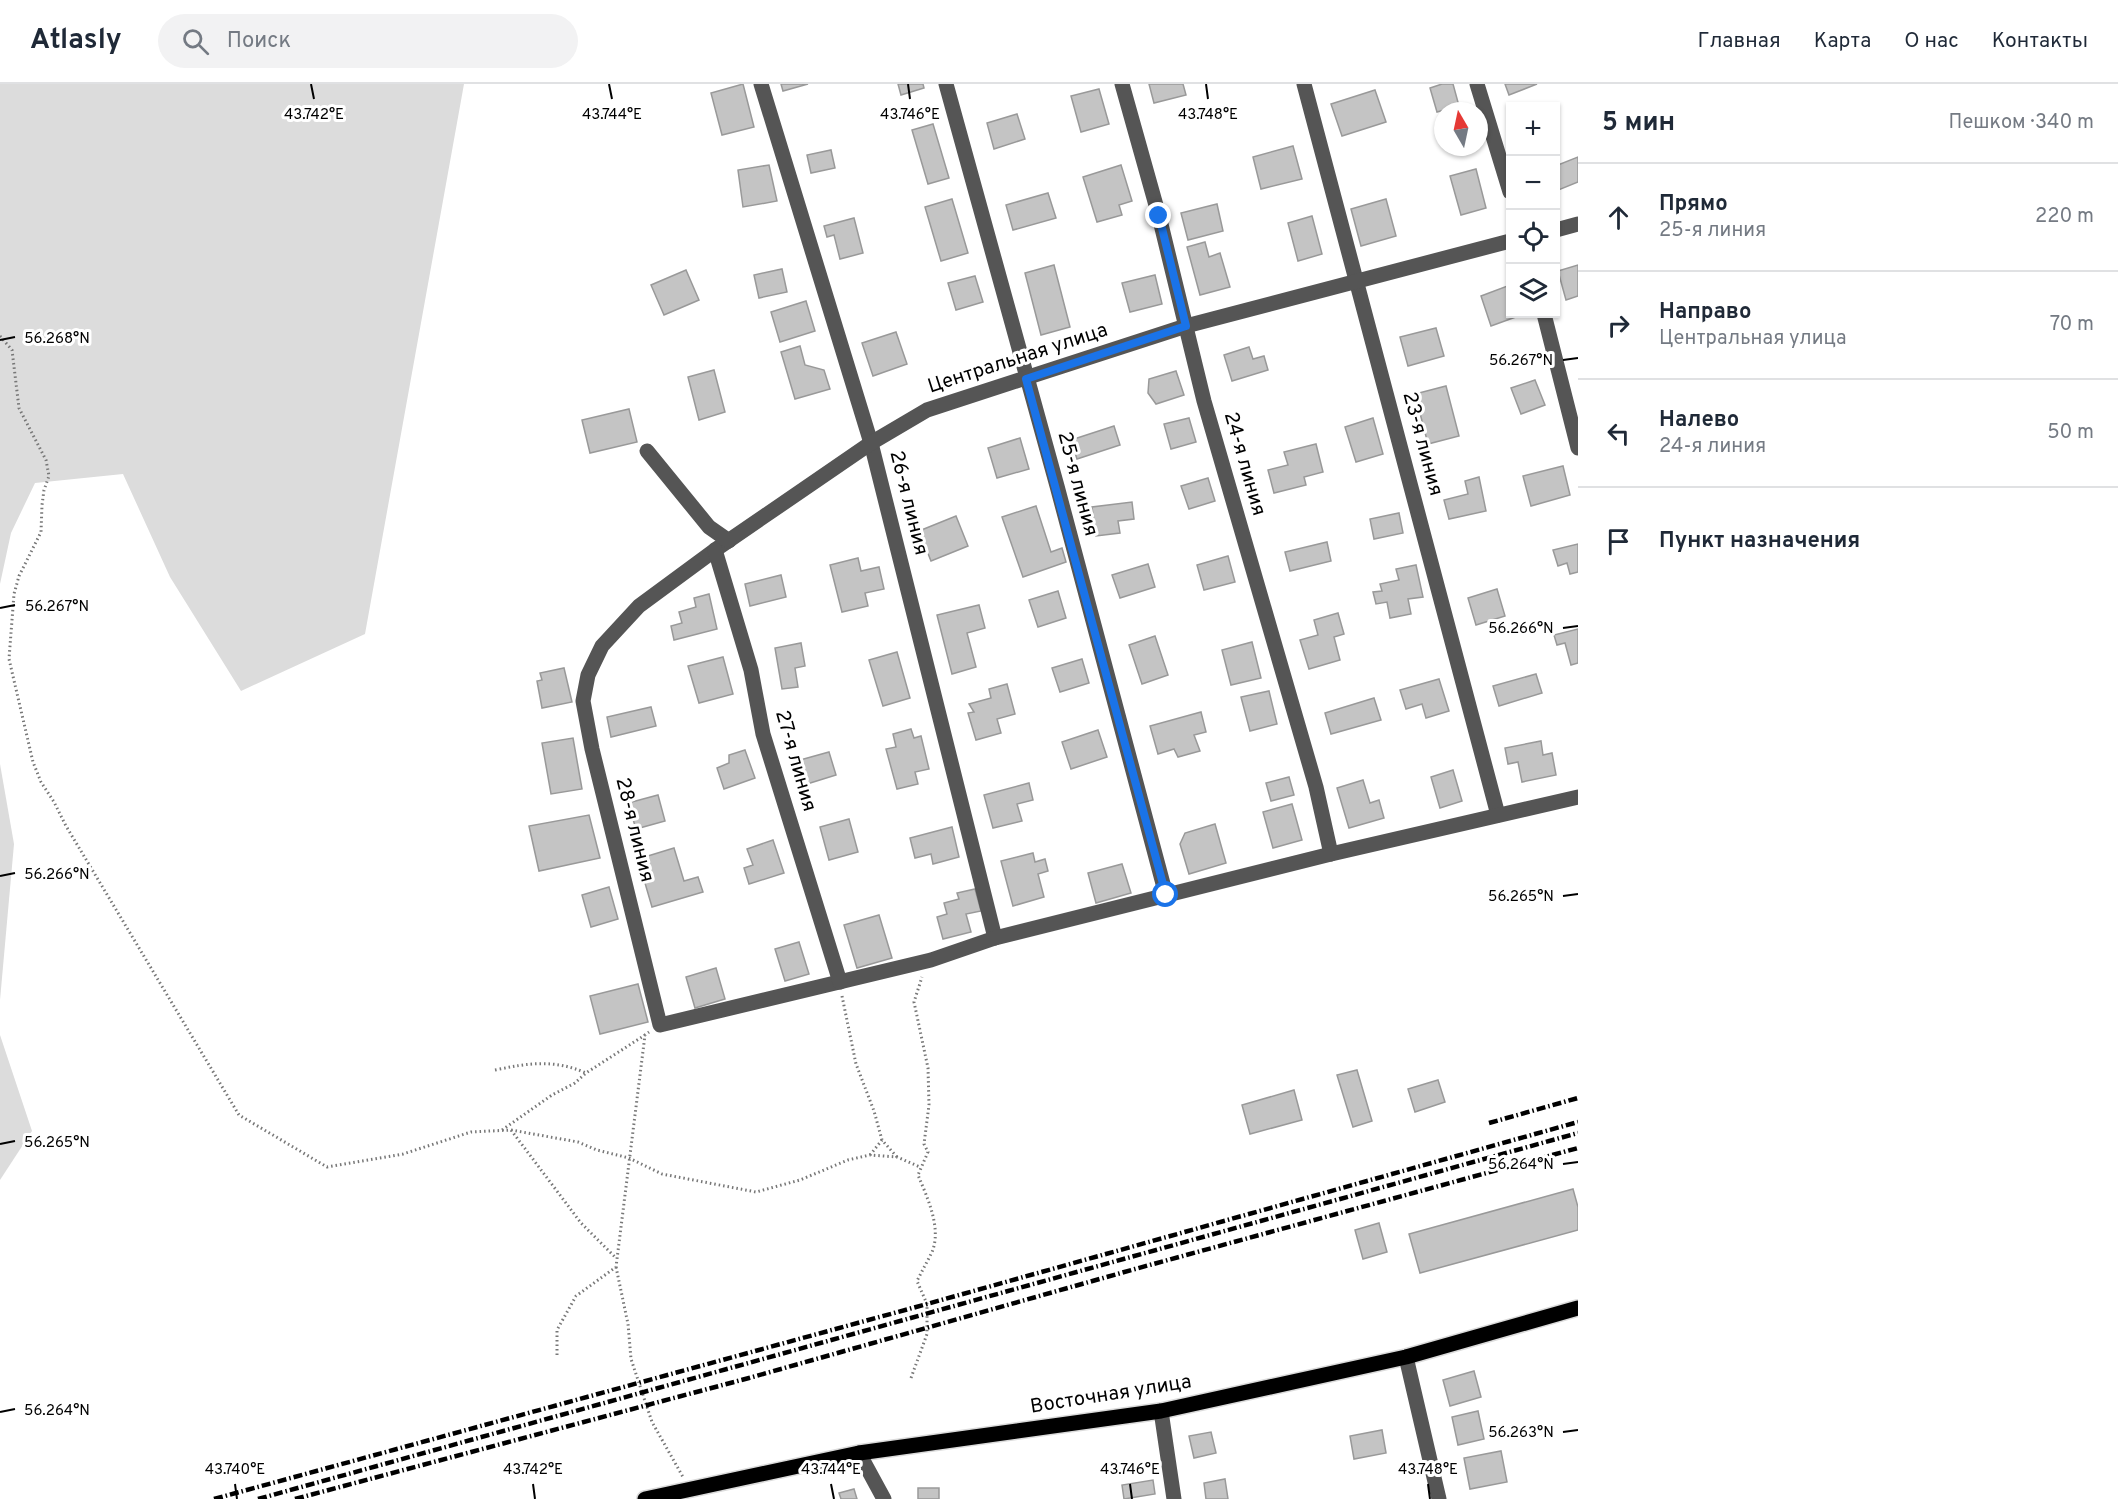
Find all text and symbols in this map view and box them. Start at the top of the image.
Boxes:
search box [158,14,578,68]
text: Atlasly [30,23,122,59]
icon: search [179,25,212,58]
text: Поиск [227,28,291,55]
text: Главная [1697,28,1781,55]
text: Карта [1814,28,1871,55]
text: О нас [1904,28,1959,55]
text: Контакты [1992,28,2088,55]
north arrow [1434,102,1488,156]
map controls [1506,102,1560,318]
button: + [1506,102,1560,156]
text: 43.742°E [284,106,344,125]
text: 43.744°E [582,106,642,125]
text: 43.746°E [880,106,940,125]
text: 43.748°E [1178,106,1238,125]
text: 5 мин [1602,107,1675,140]
text: Пешком · 340 m [1949,110,2094,136]
button: − [1506,156,1560,210]
text: Прямо [1659,191,1728,218]
icon: ahead [1602,201,1635,234]
route end [1145,202,1171,228]
text: 220 m [2035,204,2094,230]
button: locate [1506,210,1560,264]
text: 25-я линия [1659,218,1766,244]
button: layers [1506,264,1560,318]
text: Направо [1659,299,1751,326]
icon: right [1602,309,1635,342]
text: 70 m [2050,312,2094,338]
street label: Центральная улица [925,318,1111,400]
text: Центральная улица [1659,326,1847,352]
text: 56.268°N [24,330,90,349]
text: 56.267°N [1489,352,1553,371]
street label: 23-я линия [1396,389,1448,499]
text: Налево [1659,407,1739,434]
street label: 24-я линия [1217,409,1271,519]
icon: left [1602,417,1635,450]
text: 50 m [2047,420,2094,446]
street label: 25-я линия [1051,429,1103,539]
text: 24-я линия [1659,434,1766,460]
street label: 26-я линия [882,448,934,558]
icon: arrive [1602,525,1635,558]
text: Пункт назначения [1659,528,1860,555]
text: 56.267°N [25,598,89,617]
text: 56.266°N [1488,620,1554,639]
street label: 27-я линия [768,707,822,815]
street label: 28-я линия [608,775,660,885]
text: 56.266°N [24,866,90,885]
route start [1152,881,1178,907]
text: 56.265°N [1488,888,1554,907]
text: 56.265°N [24,1134,90,1153]
text: 56.264°N [1488,1156,1554,1175]
street label: Восточная улица [1029,1369,1193,1421]
text: 56.264°N [24,1402,90,1421]
text: 56.263°N [1488,1424,1554,1443]
text: 43.740°E [205,1461,265,1480]
text: 43.742°E [503,1461,563,1480]
text: 43.744°E [801,1461,861,1480]
text: 43.746°E [1100,1461,1160,1480]
text: 43.748°E [1398,1461,1458,1480]

